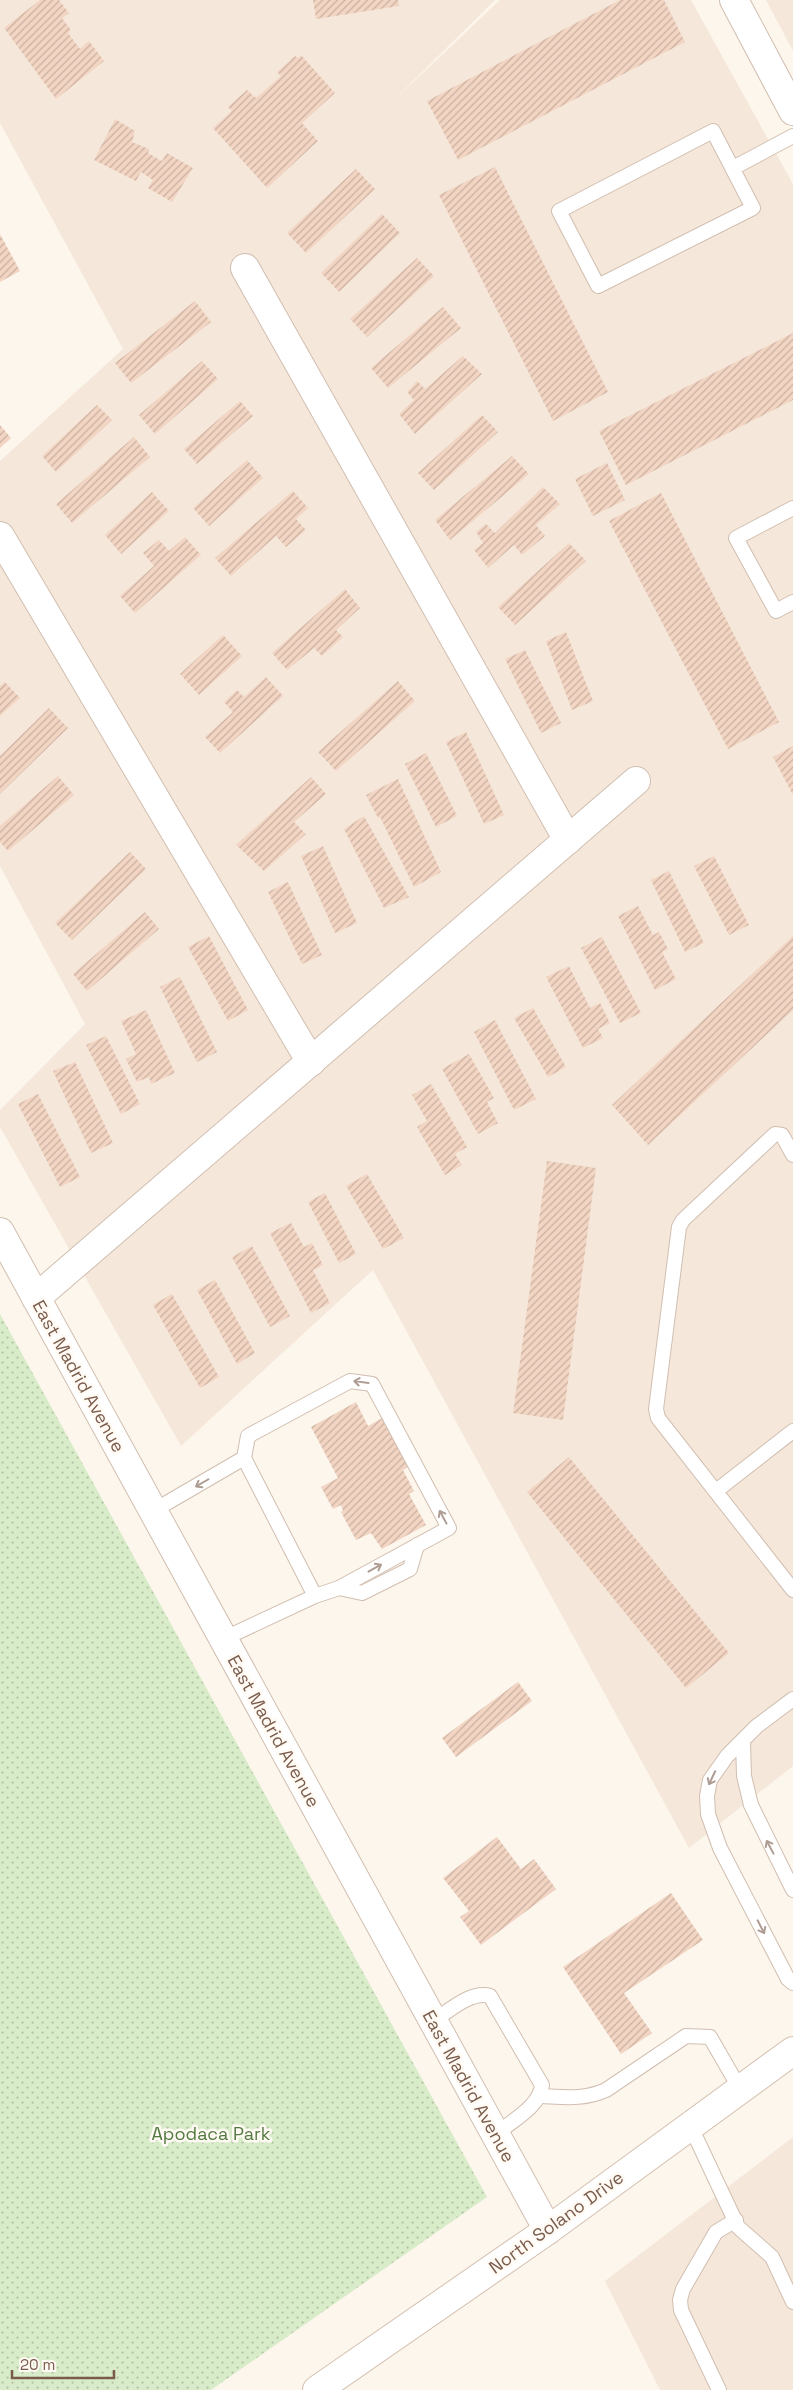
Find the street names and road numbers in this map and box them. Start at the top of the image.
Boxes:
street label: East Madrid Avenue [28,1296,130,1456]
street label: East Madrid Avenue [223,1651,325,1811]
street label: East Madrid Avenue [418,2006,520,2166]
street label: North Solano Drive [484,2165,628,2279]

